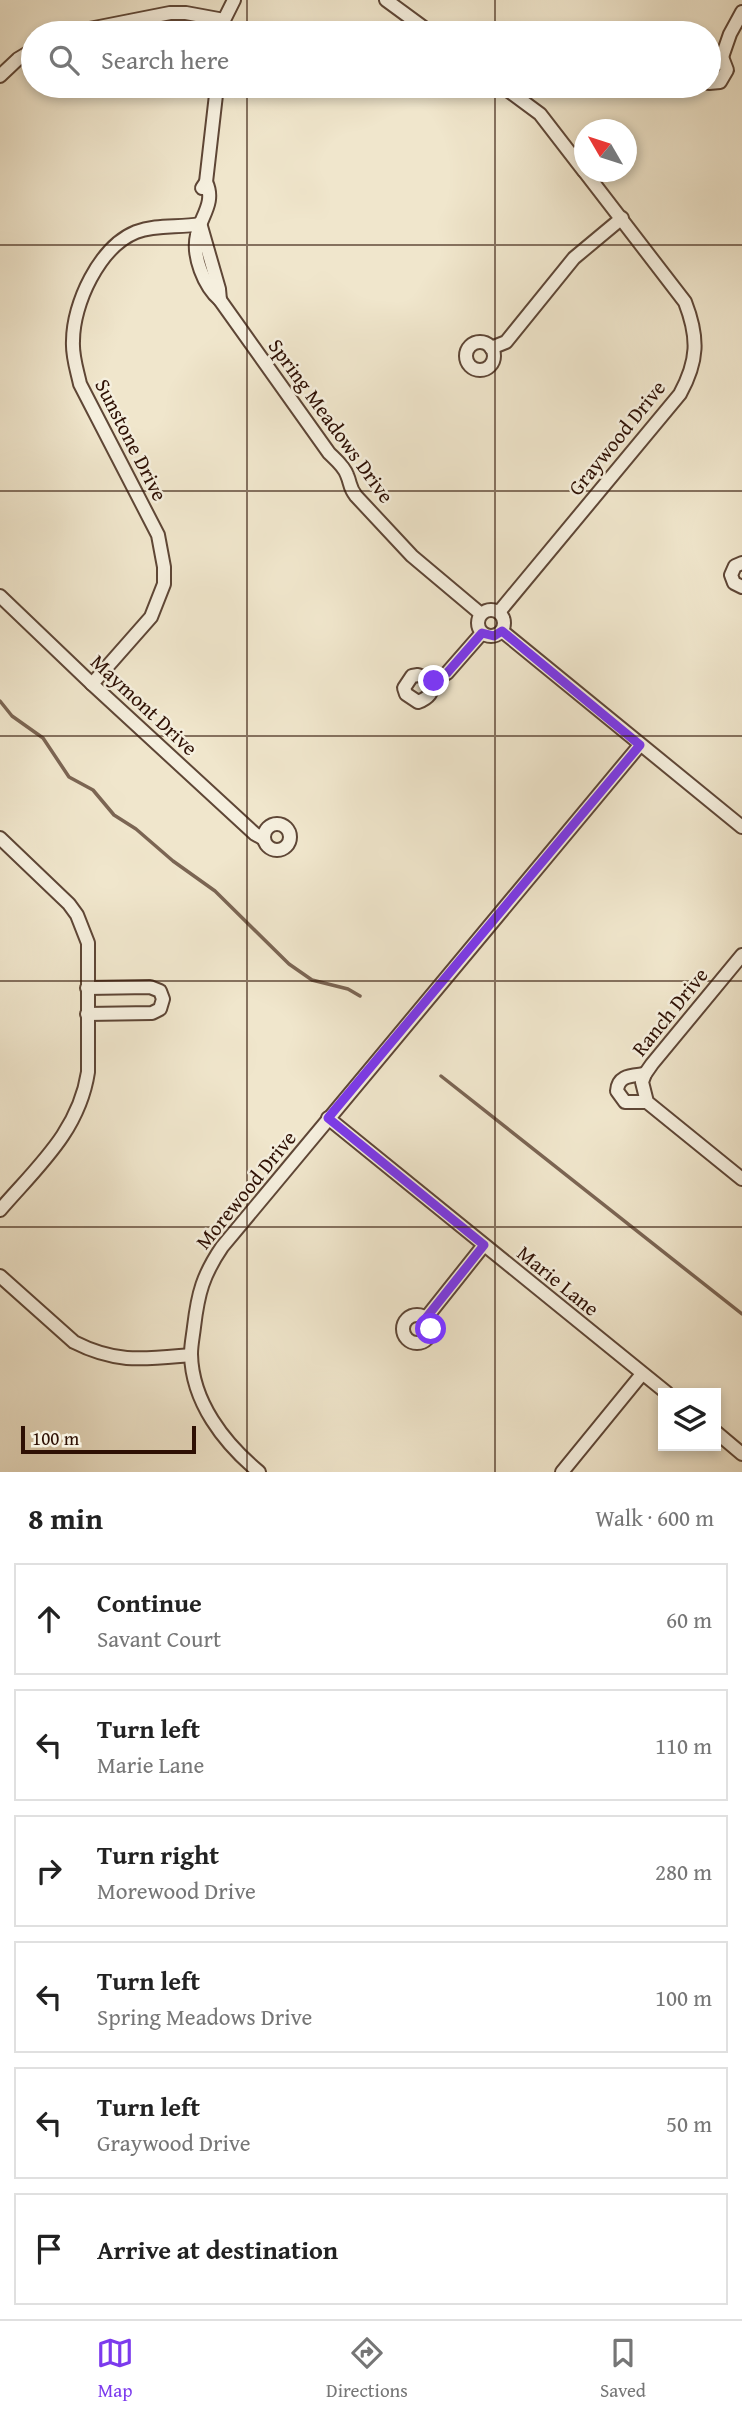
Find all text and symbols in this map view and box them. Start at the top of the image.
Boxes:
search box [21,21,721,98]
text: Search here [101,40,229,79]
icon: search [45,41,83,79]
north arrow [574,119,637,182]
street label: Spring Meadows Drive [261,332,402,509]
street label: Sunstone Drive [87,373,176,506]
street label: Graywood Drive [560,373,673,502]
street label: Maymont Drive [84,647,205,763]
route end [418,665,449,696]
street label: Ranch Drive [624,961,715,1063]
street label: Morewood Drive [188,1123,303,1256]
street label: Marie Lane [510,1238,606,1324]
route start [415,1313,446,1344]
map controls [658,1388,721,1451]
button: layers [658,1388,721,1451]
scale bar [21,1423,196,1455]
text: 100 m [32,1424,79,1452]
text: 8 min [28,1496,103,1540]
text: Walk · 600 m [595,1501,714,1534]
text: Continue [97,1583,202,1622]
icon: ahead [30,1600,68,1638]
text: 60 m [666,1603,712,1636]
text: Savant Court [97,1622,221,1655]
text: Turn left [97,1709,200,1748]
icon: left [30,1726,68,1764]
text: 110 m [655,1729,712,1762]
text: Marie Lane [97,1748,204,1781]
text: Turn right [97,1835,219,1874]
icon: right [30,1852,68,1890]
text: 280 m [655,1855,712,1888]
text: Morewood Drive [97,1874,256,1907]
text: Turn left [97,1961,200,2000]
icon: left [30,1978,68,2016]
text: 100 m [655,1981,712,2014]
text: Spring Meadows Drive [97,2000,312,2033]
text: Turn left [97,2087,200,2126]
icon: left [30,2104,68,2142]
text: 50 m [666,2107,712,2140]
text: Graywood Drive [97,2126,251,2159]
icon: arrive [30,2230,68,2268]
text: Arrive at destination [97,2230,338,2269]
tab: Map [96,2334,134,2404]
tab: Directions [326,2334,408,2404]
tab: Saved [600,2334,646,2404]

